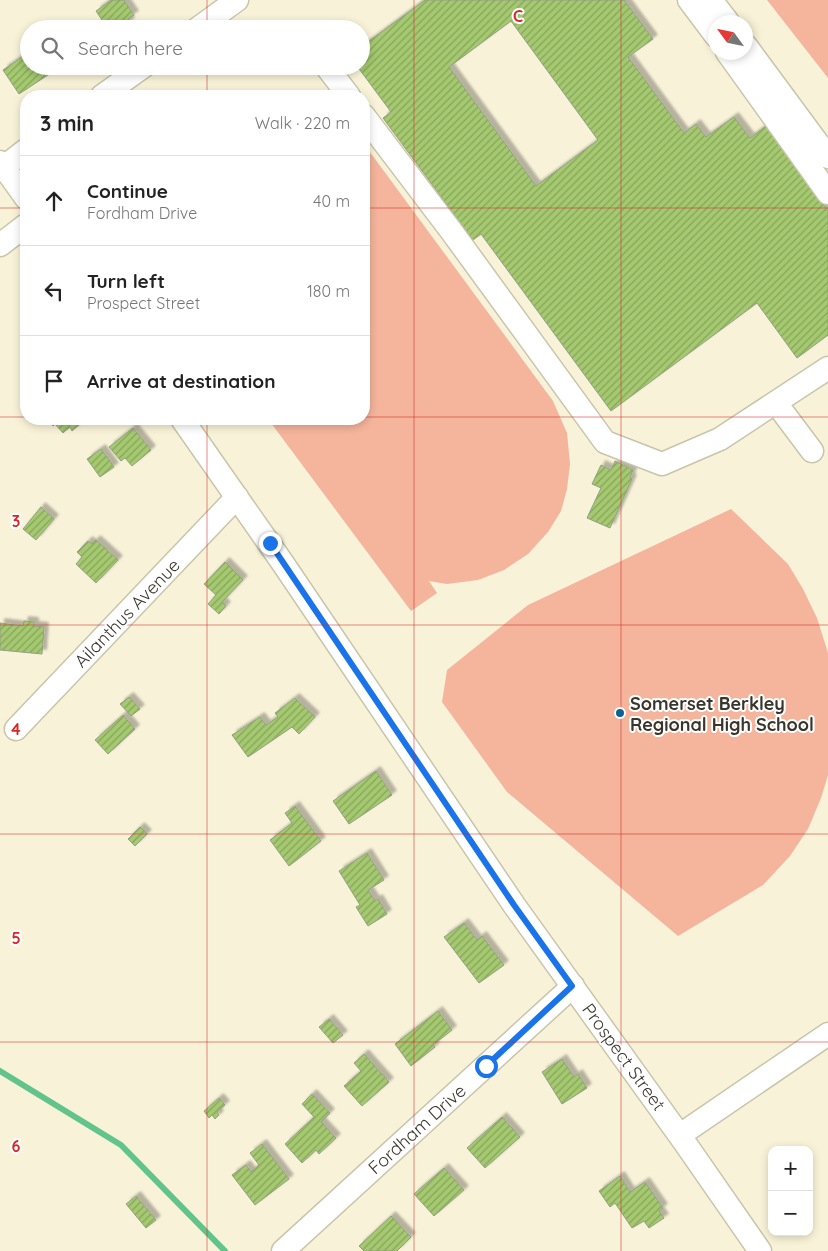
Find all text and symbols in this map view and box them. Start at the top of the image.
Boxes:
text: C [513,6,523,26]
north arrow [708,15,753,60]
search box [20,20,370,75]
icon: search [38,34,66,62]
text: Search here [78,36,183,60]
text: 3 min [40,110,94,136]
text: Walk · 220 m [255,113,350,133]
text: Continue [87,179,168,203]
icon: ahead [40,187,68,215]
text: 40 m [313,191,350,211]
text: Fordham Drive [87,203,197,223]
text: Turn left [87,269,165,293]
icon: left [40,277,68,305]
text: 180 m [307,281,350,301]
text: Prospect Street [87,293,200,313]
icon: arrive [40,367,68,395]
text: Arrive at destination [87,369,276,393]
text: 3 [12,511,20,531]
route end [259,532,282,555]
street label: Ailanthus Avenue [69,554,185,672]
place label: Somerset Berkley Regional High School [630,692,814,736]
marker: Somerset Berkley Regional High School [614,707,626,719]
text: 4 [11,719,21,739]
text: 5 [11,928,21,948]
street label: Prospect Street [577,999,671,1115]
route start [475,1055,498,1078]
street label: Fordham Drive [363,1079,471,1179]
text: 6 [12,1136,21,1156]
map controls [768,1146,813,1236]
button: + [768,1146,813,1191]
button: − [768,1191,813,1236]

